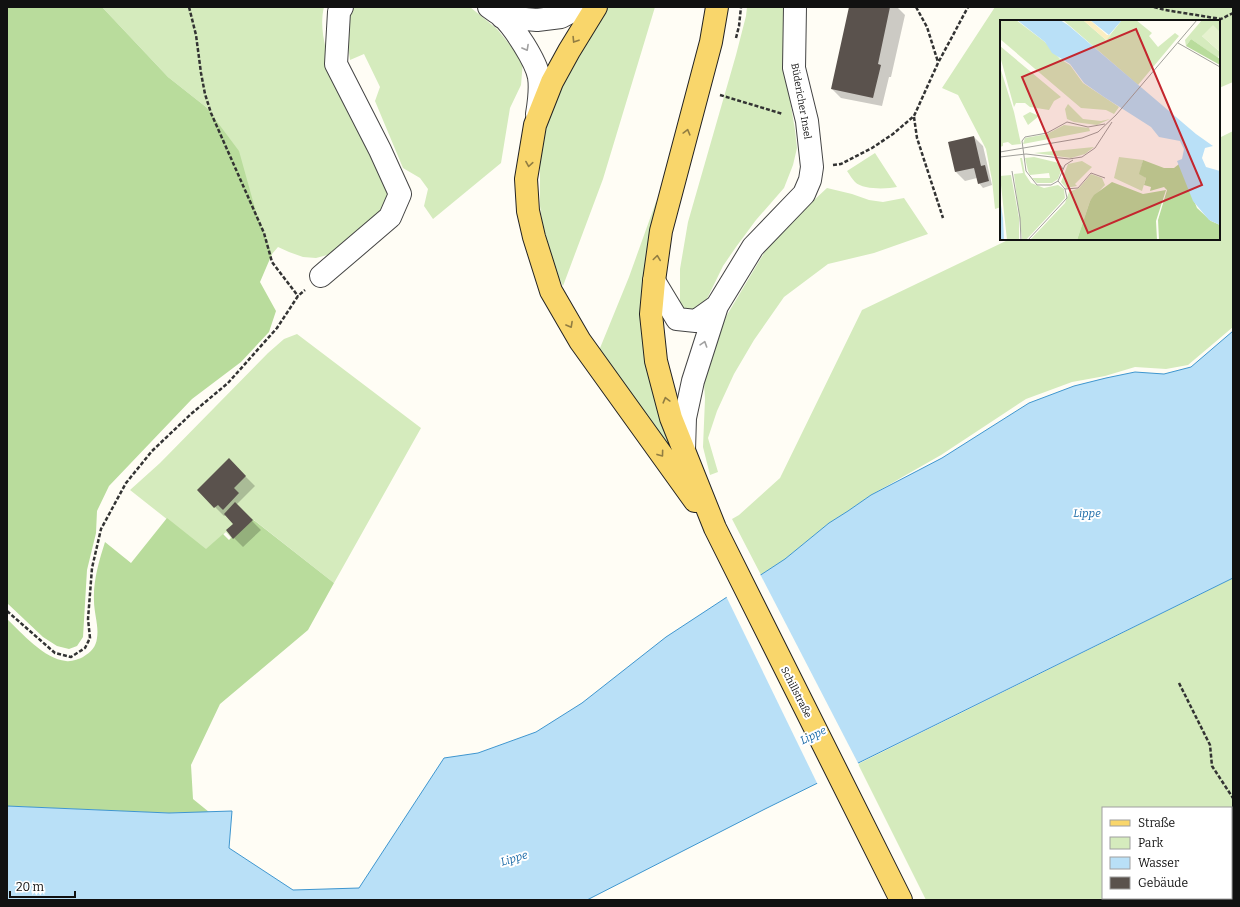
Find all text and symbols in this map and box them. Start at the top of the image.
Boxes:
inset map [1000,20,1220,240]
one-way arrow [573,36,580,43]
one-way arrow [521,44,528,51]
street label: Büdericher Insel [788,62,814,140]
one-way arrow [683,128,691,135]
one-way arrow [525,161,534,167]
one-way arrow [652,255,661,261]
one-way arrow [566,321,573,328]
one-way arrow [700,341,708,348]
one-way arrow [662,397,671,404]
one-way arrow [657,449,664,456]
water label: Lippe [1073,507,1101,520]
street label: Schillstraße [778,665,814,720]
water label: Lippe [798,723,829,747]
legend [1102,807,1232,899]
text: Straße [1138,816,1175,830]
text: Park [1138,836,1164,850]
water label: Lippe [499,848,530,869]
text: Wasser [1138,856,1180,870]
scale bar [10,873,75,899]
text: Gebäude [1138,876,1188,890]
text: 20 m [16,880,45,894]

